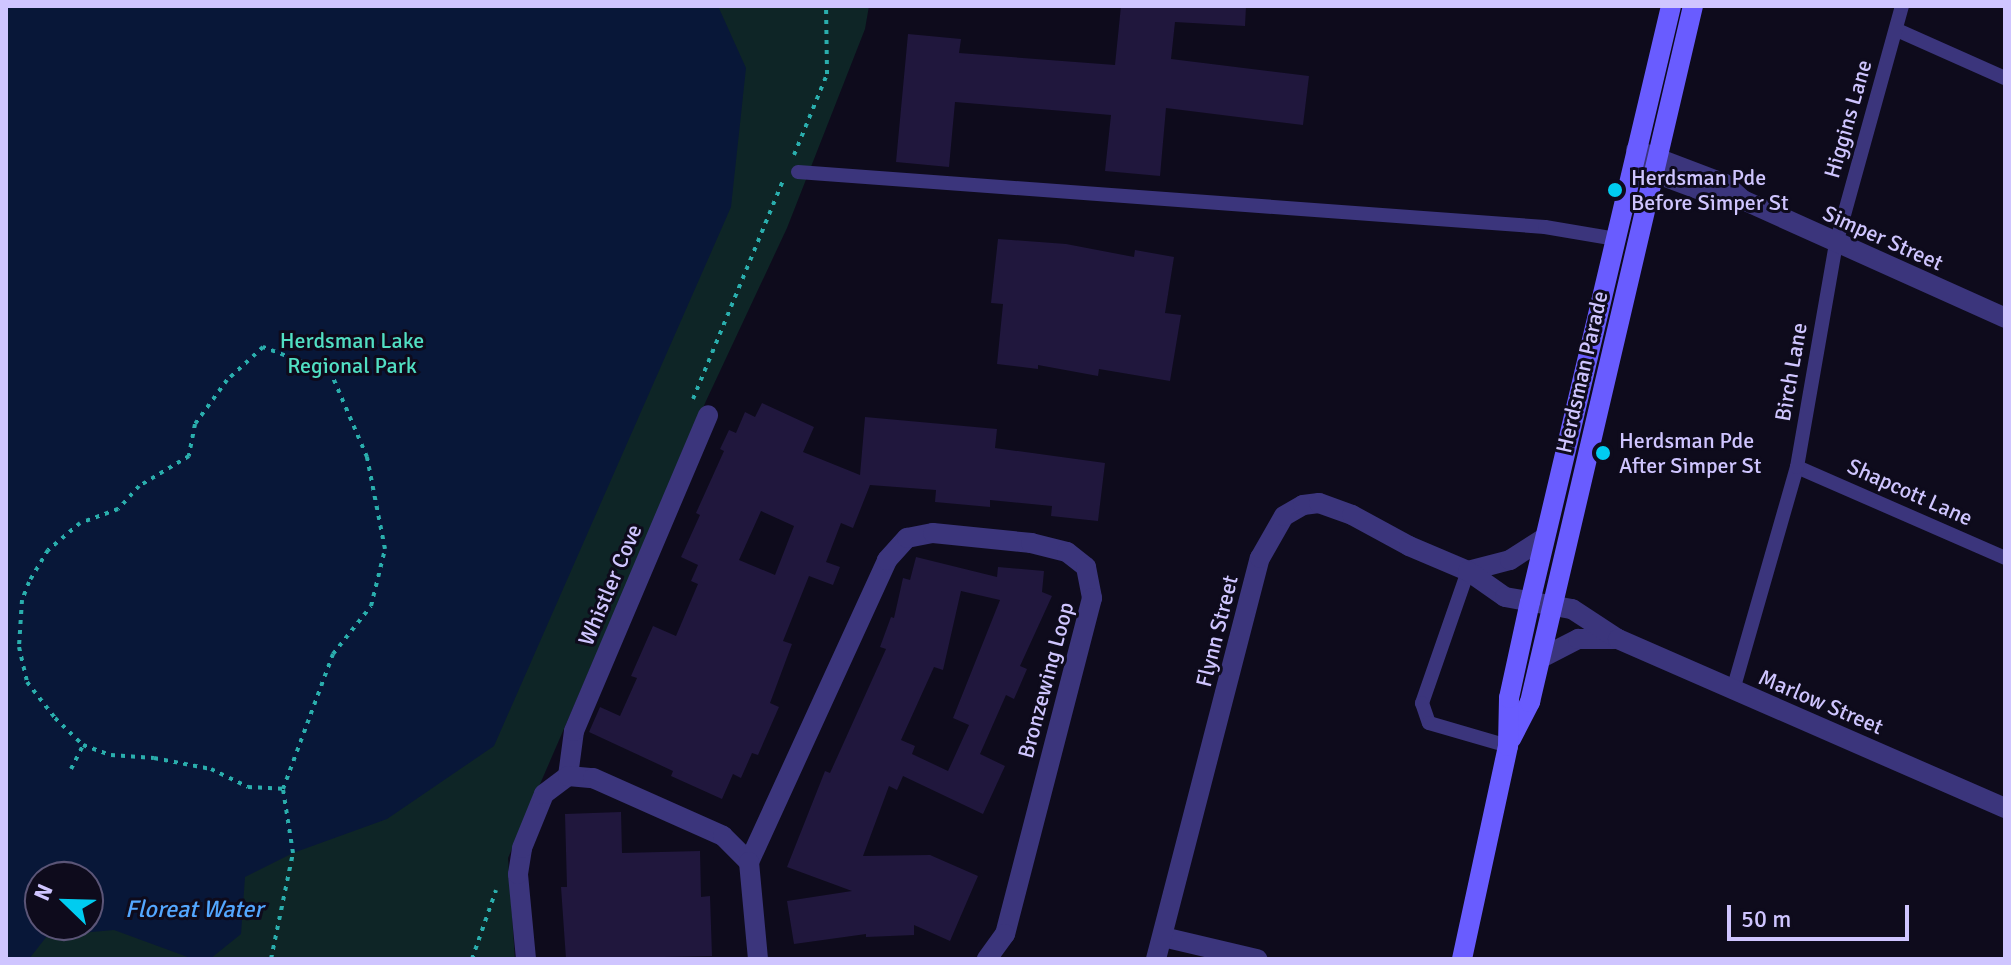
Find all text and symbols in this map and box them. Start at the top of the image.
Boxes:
street label: Higgins Lane [1819,57,1877,181]
place label: Herdsman Pde Before Simper St [1631,164,1789,216]
marker: Herdsman Pde Before Simper St [1606,181,1624,199]
street label: Simper Street [1819,200,1947,276]
street label: Herdsman Parade [1551,288,1613,456]
street label: Birch Lane [1769,321,1813,423]
park label: Herdsman Lake Regional Park [280,327,424,378]
place label: Herdsman Pde After Simper St [1619,427,1761,478]
marker: Herdsman Pde After Simper St [1594,444,1612,462]
street label: Shapcott Lane [1843,453,1977,531]
street label: Whistler Cove [573,520,647,650]
street label: Flynn Street [1190,572,1244,690]
street label: Bronzewing Loop [1012,599,1080,761]
street label: Marlow Street [1755,664,1887,740]
north arrow [24,861,104,941]
text: N [28,880,59,905]
scale bar [1731,889,1913,939]
water label: Floreat Water [125,896,263,924]
text: 50 m [1741,904,1791,934]

